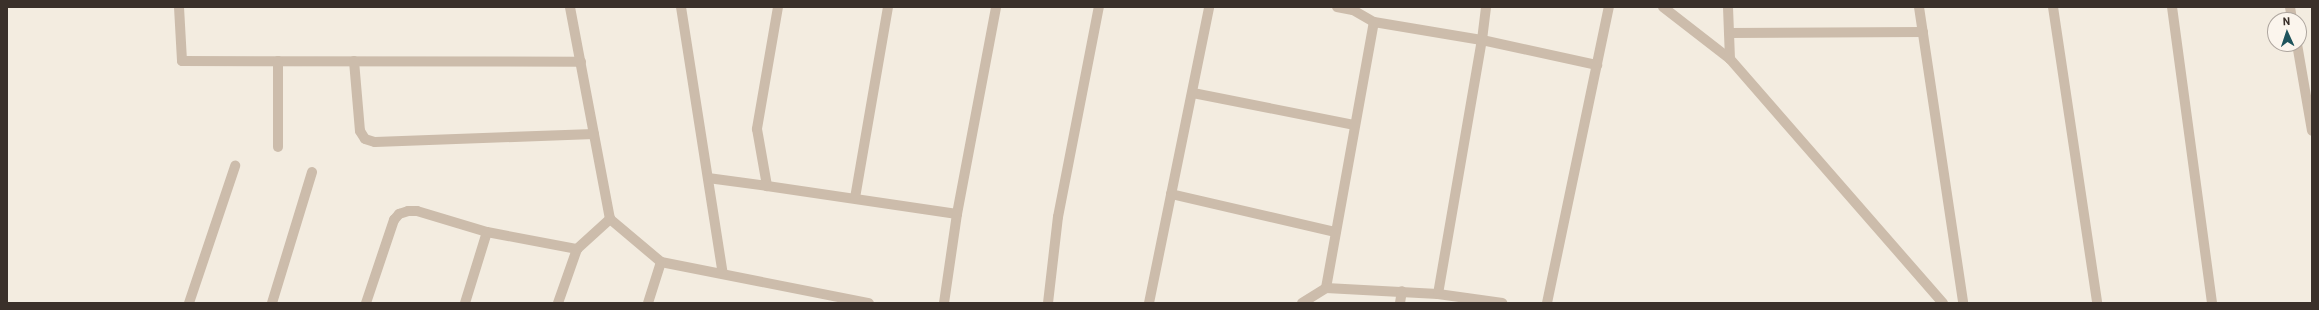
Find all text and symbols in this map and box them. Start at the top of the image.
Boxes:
north arrow [2267,12,2307,52]
text: N [2282,14,2290,27]

